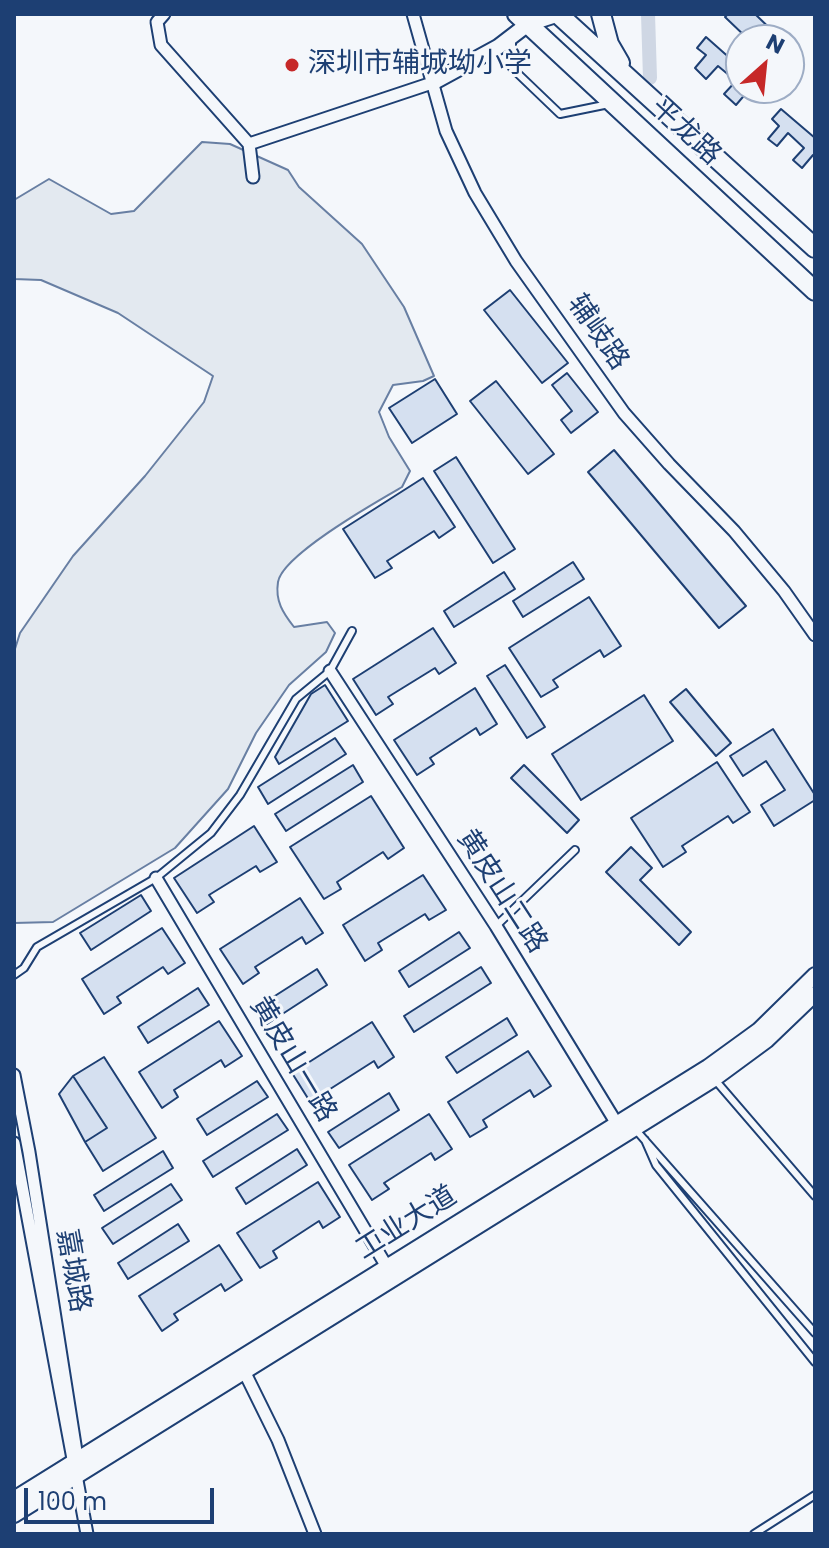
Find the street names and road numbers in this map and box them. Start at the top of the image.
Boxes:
street label: 平龙路 [643,91,727,173]
street label: 辅岐路 [559,289,635,377]
street label: 黄皮山二路 [449,824,553,960]
street label: 黄皮山一路 [242,991,342,1129]
street label: 工业大道 [351,1180,463,1268]
street label: 嘉城路 [48,1227,96,1315]

